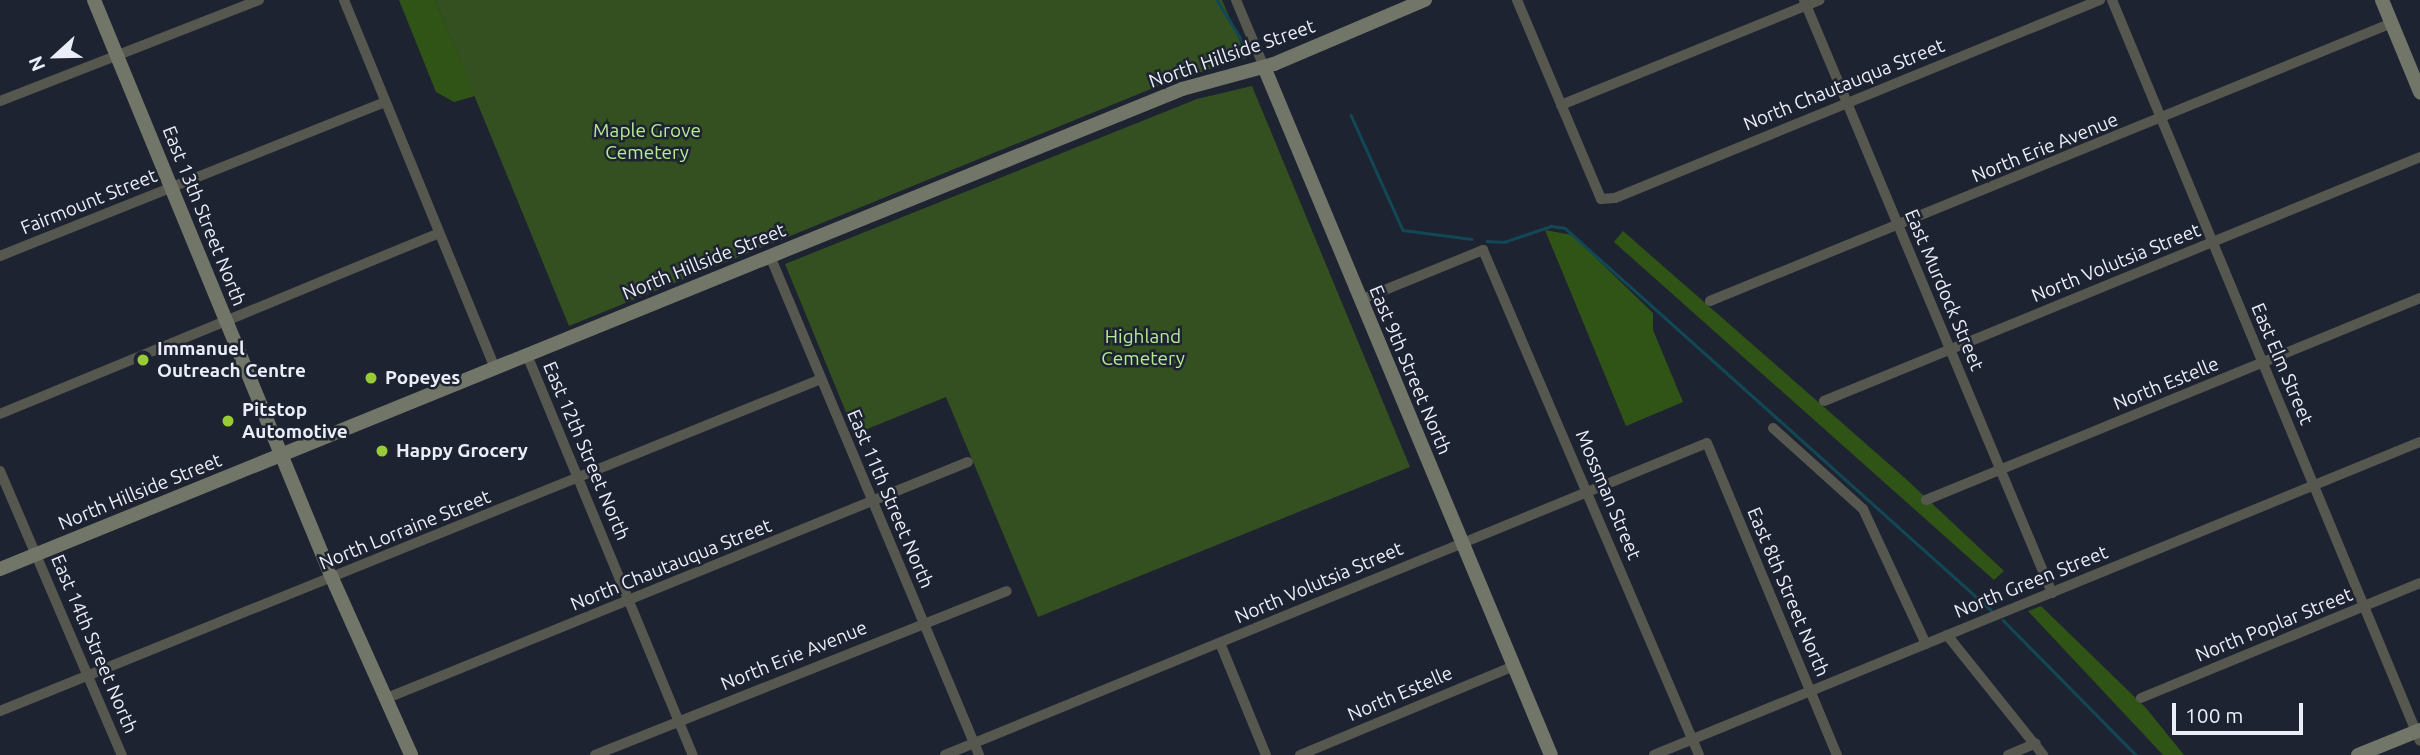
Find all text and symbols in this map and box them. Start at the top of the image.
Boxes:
street label: North Hillside Street [1146,15,1318,93]
north arrow [21,21,91,91]
street label: North Chautauqua Street [1740,34,1948,136]
text: N [24,53,49,75]
street label: North Erie Avenue [1968,108,2122,188]
park label: Maple Grove Cemetery [593,120,701,164]
street label: East 13th Street North [157,123,251,309]
street label: Fairmount Street [18,164,160,240]
street label: East Murdock Street [1900,206,1988,374]
street label: North Hillside Street [619,219,789,305]
street label: North Volutsia Street [2028,219,2204,307]
street label: East 9th Street North [1364,282,1456,458]
street label: East Elm Street [2246,300,2318,428]
park label: Highland Cemetery [1101,326,1185,370]
place label: Immanuel Outreach Centre [157,338,306,382]
marker: Immanuel Outreach Centre [135,352,151,368]
street label: North Estelle [2110,352,2222,416]
street label: East 12th Street North [538,358,634,544]
place label: Popeyes [385,367,460,389]
marker: Popeyes [363,370,379,386]
place label: Pitstop Automotive [242,399,348,443]
street label: East 11th Street North [842,406,938,592]
marker: Pitstop Automotive [220,413,236,429]
street label: Mossman Street [1570,427,1646,563]
place label: Happy Grocery [396,440,528,462]
marker: Happy Grocery [374,443,390,459]
street label: North Hillside Street [55,449,225,535]
street label: North Lorraine Street [316,485,494,575]
street label: East 8th Street North [1742,504,1834,680]
street label: North Chautauqua Street [567,514,775,616]
street label: North Volutsia Street [1232,537,1406,629]
street label: North Green Street [1951,541,2111,623]
street label: East 14th Street North [46,551,142,737]
street label: North Poplar Street [2192,583,2356,667]
street label: North Erie Avenue [717,616,871,696]
street label: North Estelle [1344,662,1456,726]
scale bar [2175,688,2306,732]
text: 100 m [2185,703,2243,727]

